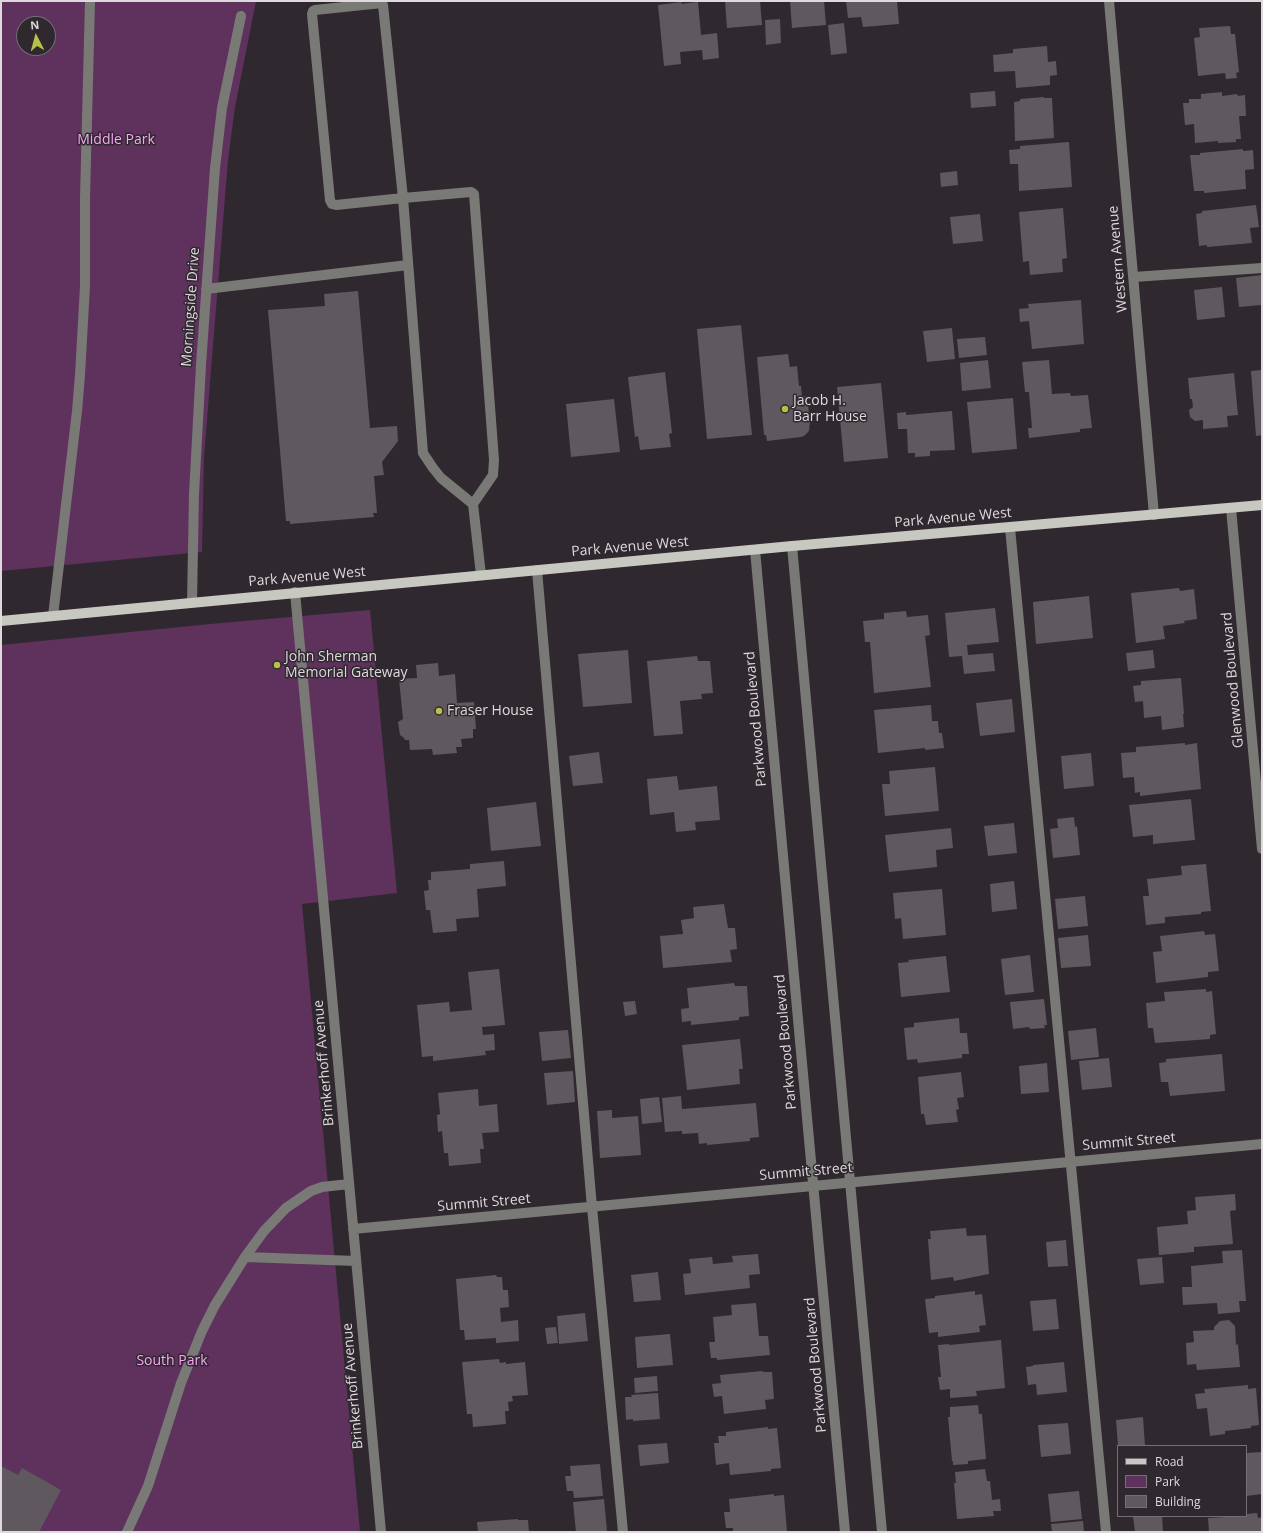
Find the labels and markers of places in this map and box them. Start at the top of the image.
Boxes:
place label: Jacob H. Barr House [793,393,867,426]
marker: Jacob H. Barr House [780,404,790,414]
place label: John Sherman Memorial Gateway [285,649,407,682]
marker: John Sherman Memorial Gateway [272,660,282,670]
place label: Fraser House [447,703,533,719]
marker: Fraser House [434,706,444,716]

